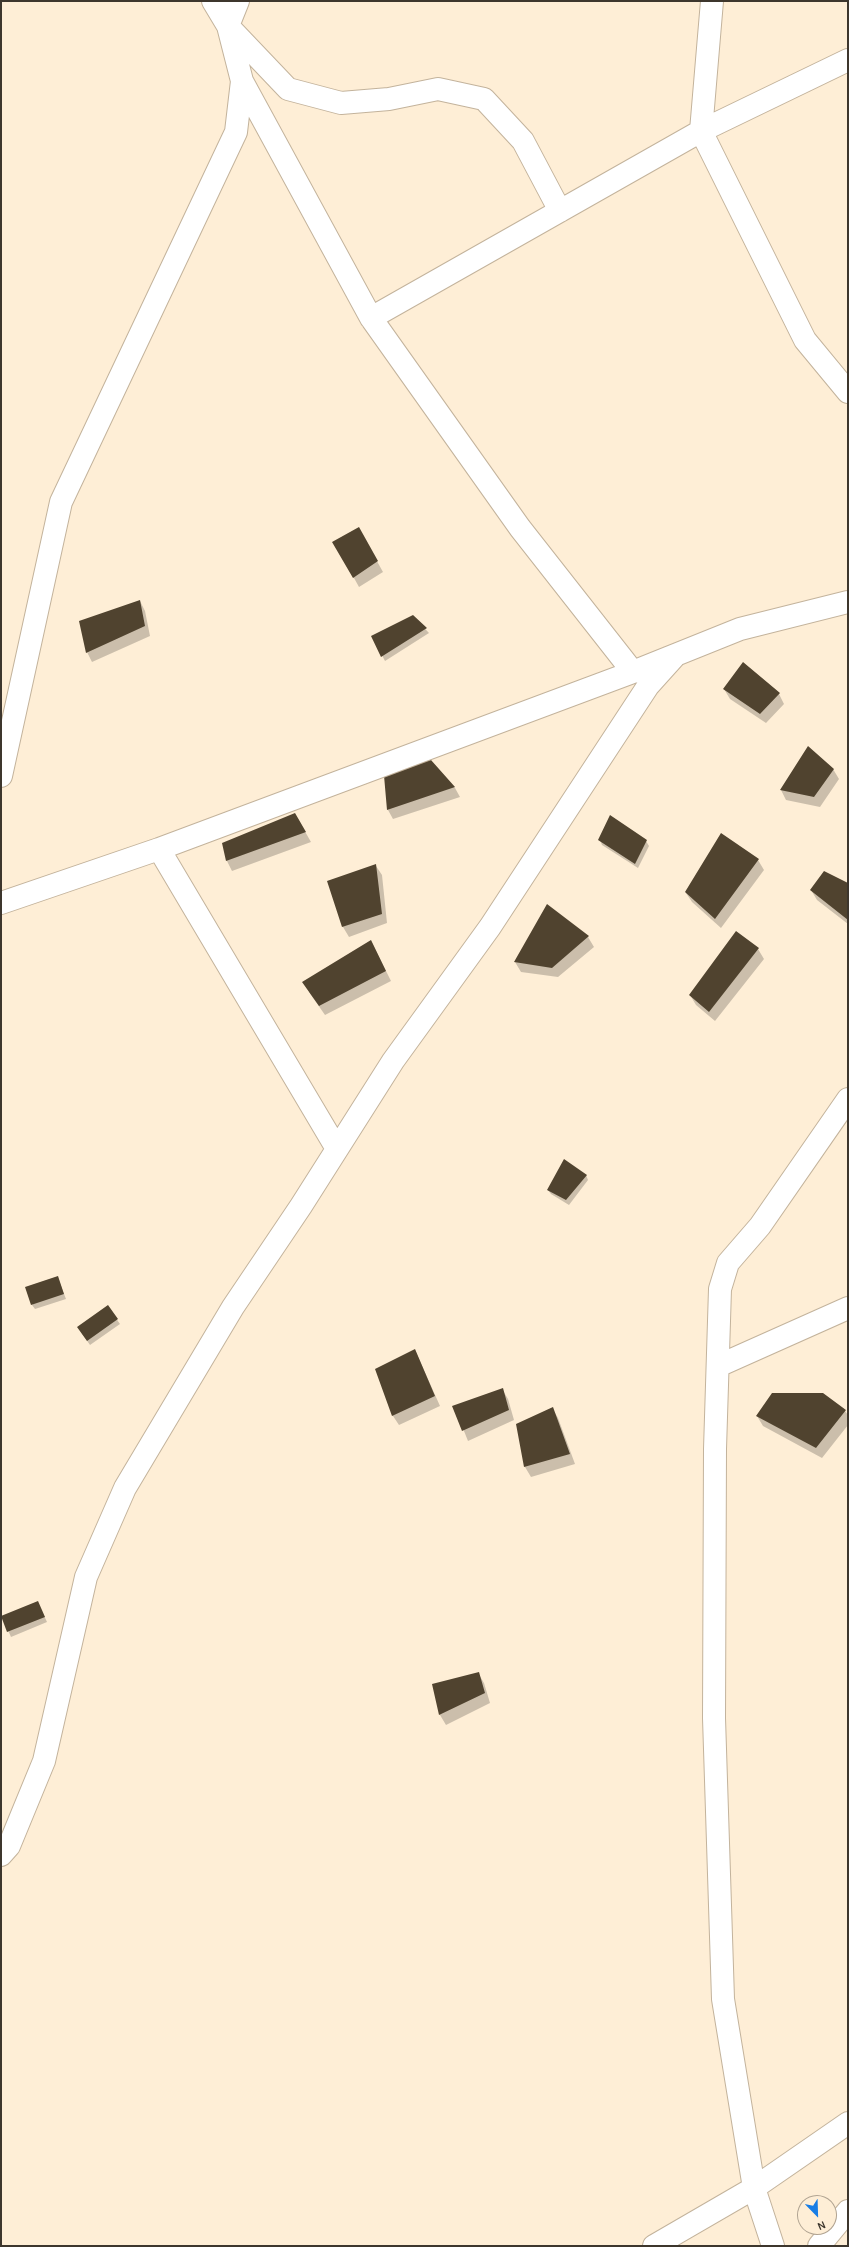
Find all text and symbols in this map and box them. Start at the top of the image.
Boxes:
north arrow [797,2195,837,2235]
text: N [815,2218,828,2233]

